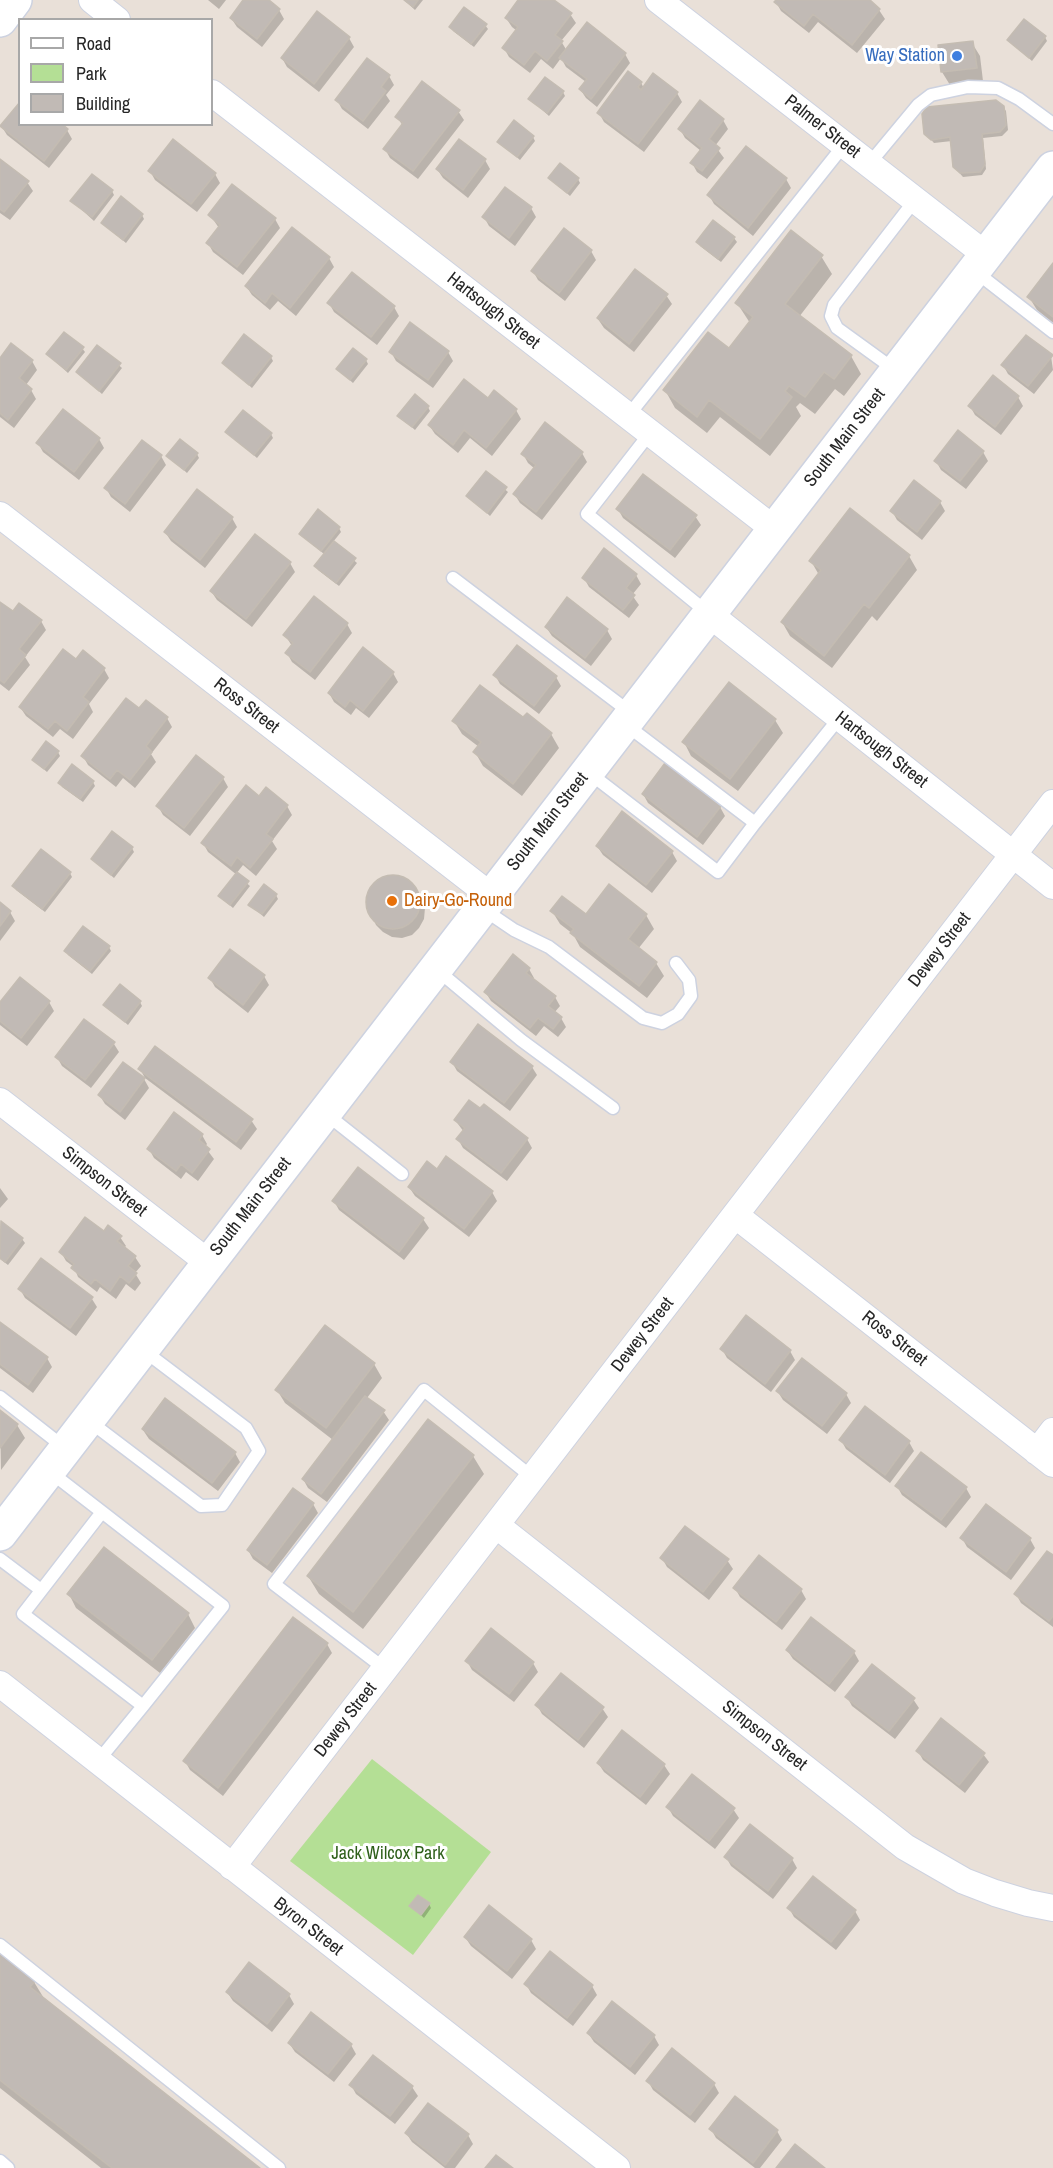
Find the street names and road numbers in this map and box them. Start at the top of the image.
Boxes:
street label: Palmer Street [780,91,864,163]
street label: Hartsough Street [442,268,544,354]
street label: South Main Street [800,384,890,492]
street label: Ross Street [209,674,283,738]
street label: Hartsough Street [830,707,932,793]
street label: South Main Street [503,768,593,876]
street label: Dewey Street [904,908,976,992]
street label: Simpson Street [57,1142,151,1222]
street label: South Main Street [206,1153,296,1261]
street label: Dewey Street [607,1293,679,1377]
street label: Ross Street [857,1307,931,1371]
street label: Dewey Street [310,1678,382,1762]
street label: Simpson Street [717,1696,811,1776]
street label: Byron Street [269,1893,347,1961]

